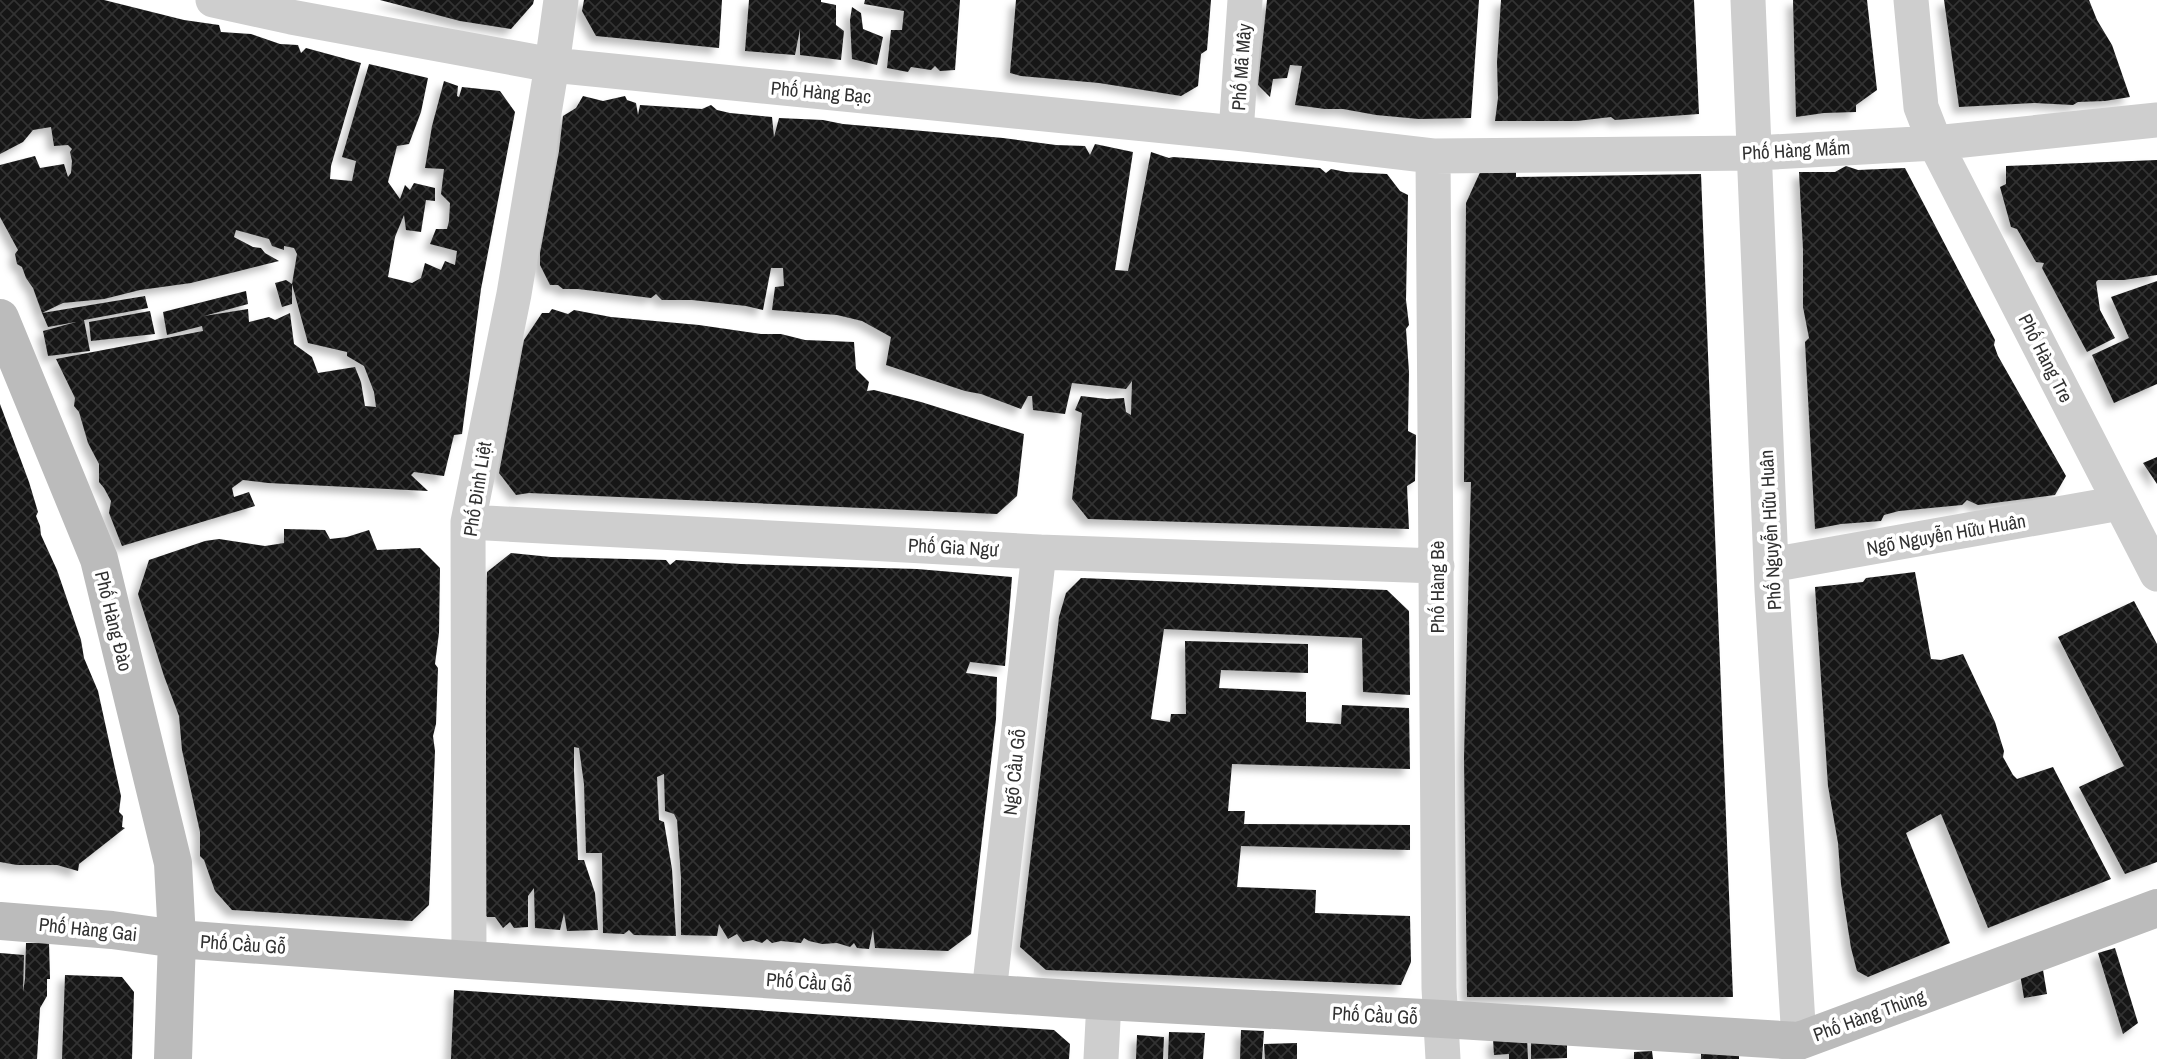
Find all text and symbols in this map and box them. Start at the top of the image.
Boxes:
street label: Phố Mã Mây [1225,22,1257,112]
street label: Phố Hàng Bạc [770,75,872,109]
street label: Phố Hàng Mắm [1741,134,1851,166]
street label: Phố Hàng Tre [2013,309,2079,407]
street label: Phố Đinh Liệt [457,439,497,538]
street label: Phố Nguyễn Hữu Huân [1753,449,1787,611]
street label: Ngõ Nguyễn Hữu Huân [1864,507,2028,561]
street label: Phố Gia Ngư [907,532,1000,562]
street label: Phố Hàng Bè [1424,541,1450,633]
street label: Phố Hàng Đào [89,568,139,674]
street label: Ngõ Cầu Gỗ [997,728,1031,816]
street label: Phố Hàng Gai [38,911,138,947]
street label: Phố Cầu Gỗ [199,928,287,960]
street label: Phố Cầu Gỗ [765,966,853,998]
street label: Phố Hàng Thùng [1809,983,1929,1047]
street label: Phố Cầu Gỗ [1332,1000,1418,1030]

